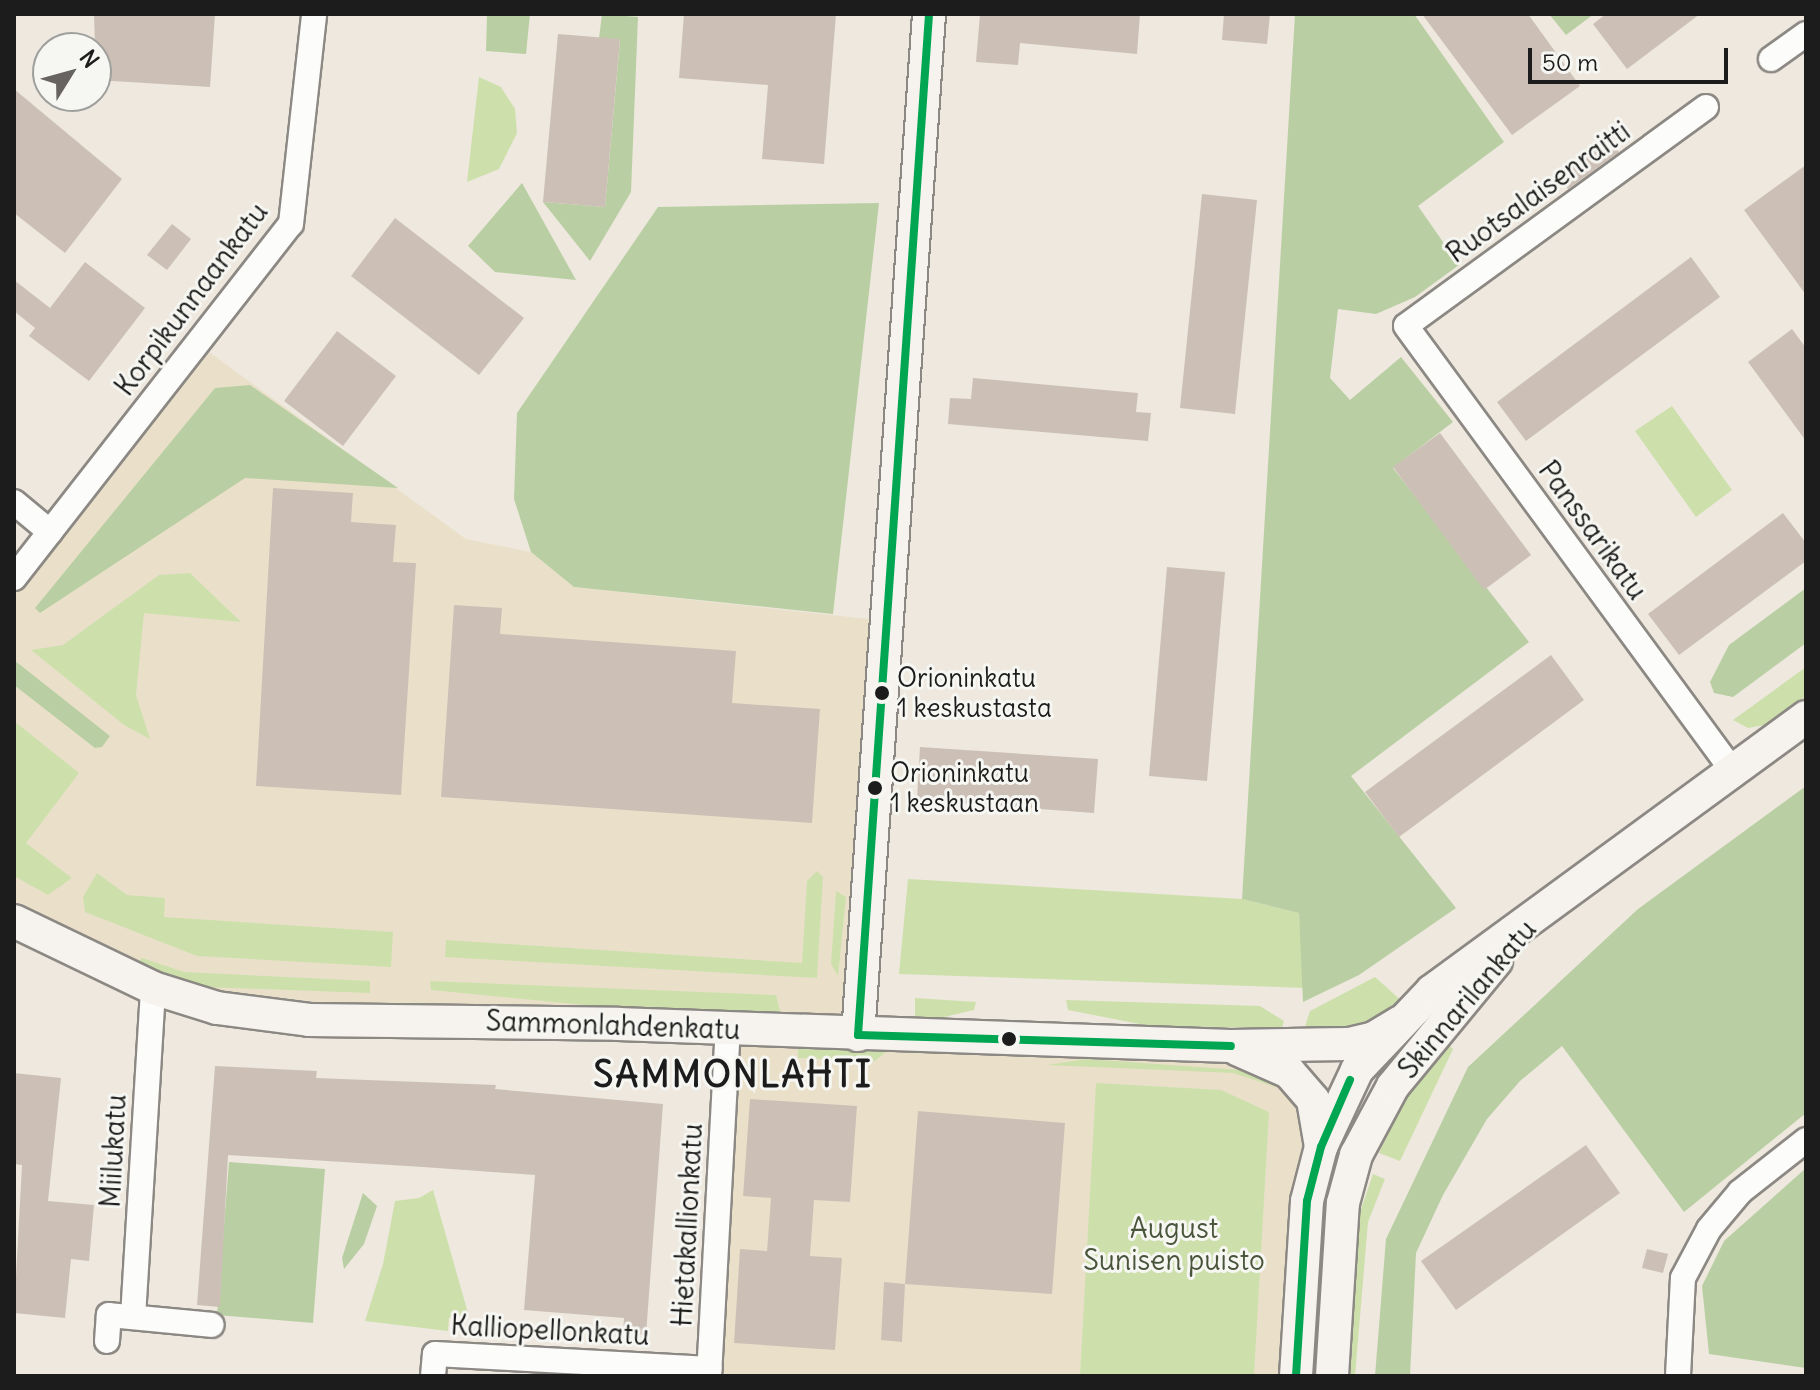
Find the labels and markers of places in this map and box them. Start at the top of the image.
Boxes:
place label: Orioninkatu 1 keskustasta [897,662,1052,724]
marker: Orioninkatu 1 keskustasta [874,685,890,701]
place label: Orioninkatu 1 keskustaan [890,757,1039,818]
marker: Orioninkatu 1 keskustaan [867,780,883,796]
unlabelled marker [1001,1031,1017,1047]

